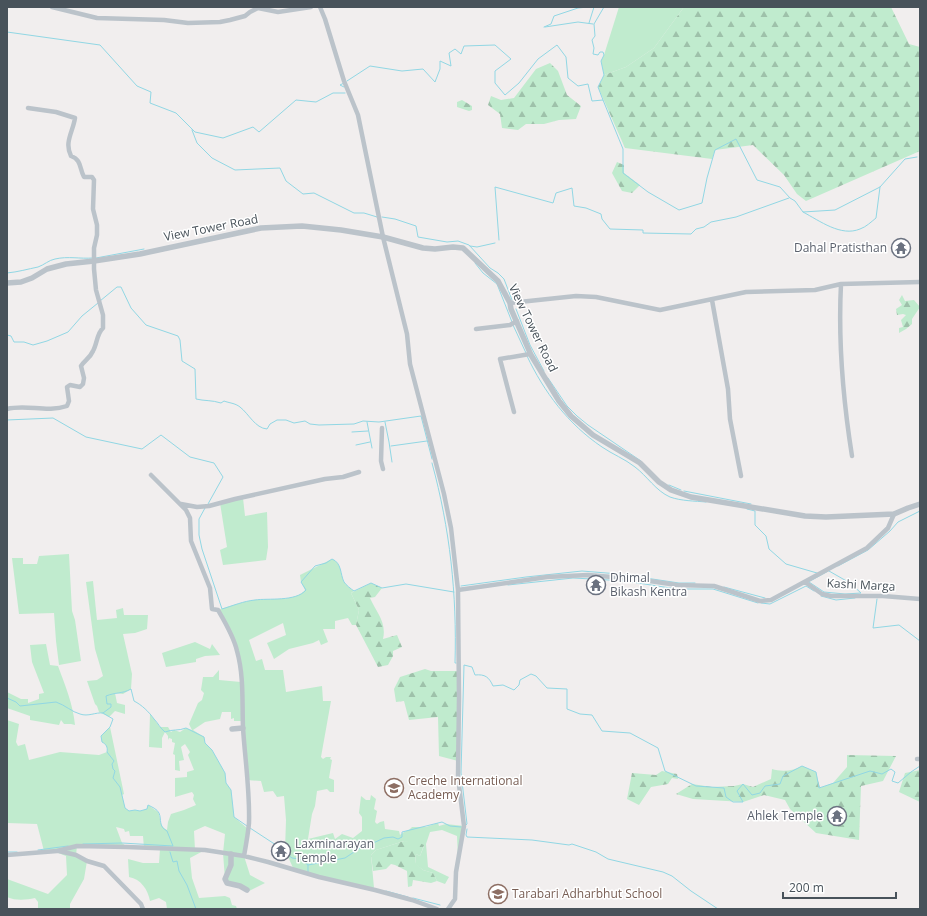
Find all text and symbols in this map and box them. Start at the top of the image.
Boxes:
street label: View Tower Road [162,210,260,245]
temple icon: Dahal Pratisthan [890,237,912,259]
place label: Dahal Pratisthan [794,239,887,256]
street label: View Tower Road [505,281,562,375]
place label: Dhimal Bikash Kentra [610,569,687,600]
temple icon: Dhimal Bikash Kentra [585,574,607,596]
street label: Kashi Marga [826,574,896,595]
place label: Creche International Academy [408,772,522,803]
school or university icon: Creche International Academy [383,777,405,799]
temple icon: Ahlek Temple [826,805,848,827]
place label: Ahlek Temple [747,807,823,824]
place label: Laxminarayan Temple [295,835,374,866]
temple icon: Laxminarayan Temple [270,840,292,862]
scale bar [783,874,896,900]
text: 200 m [789,879,824,896]
school or university icon: Tarabari Adharbhut School [487,883,509,905]
place label: Tarabari Adharbhut School [512,885,662,902]

